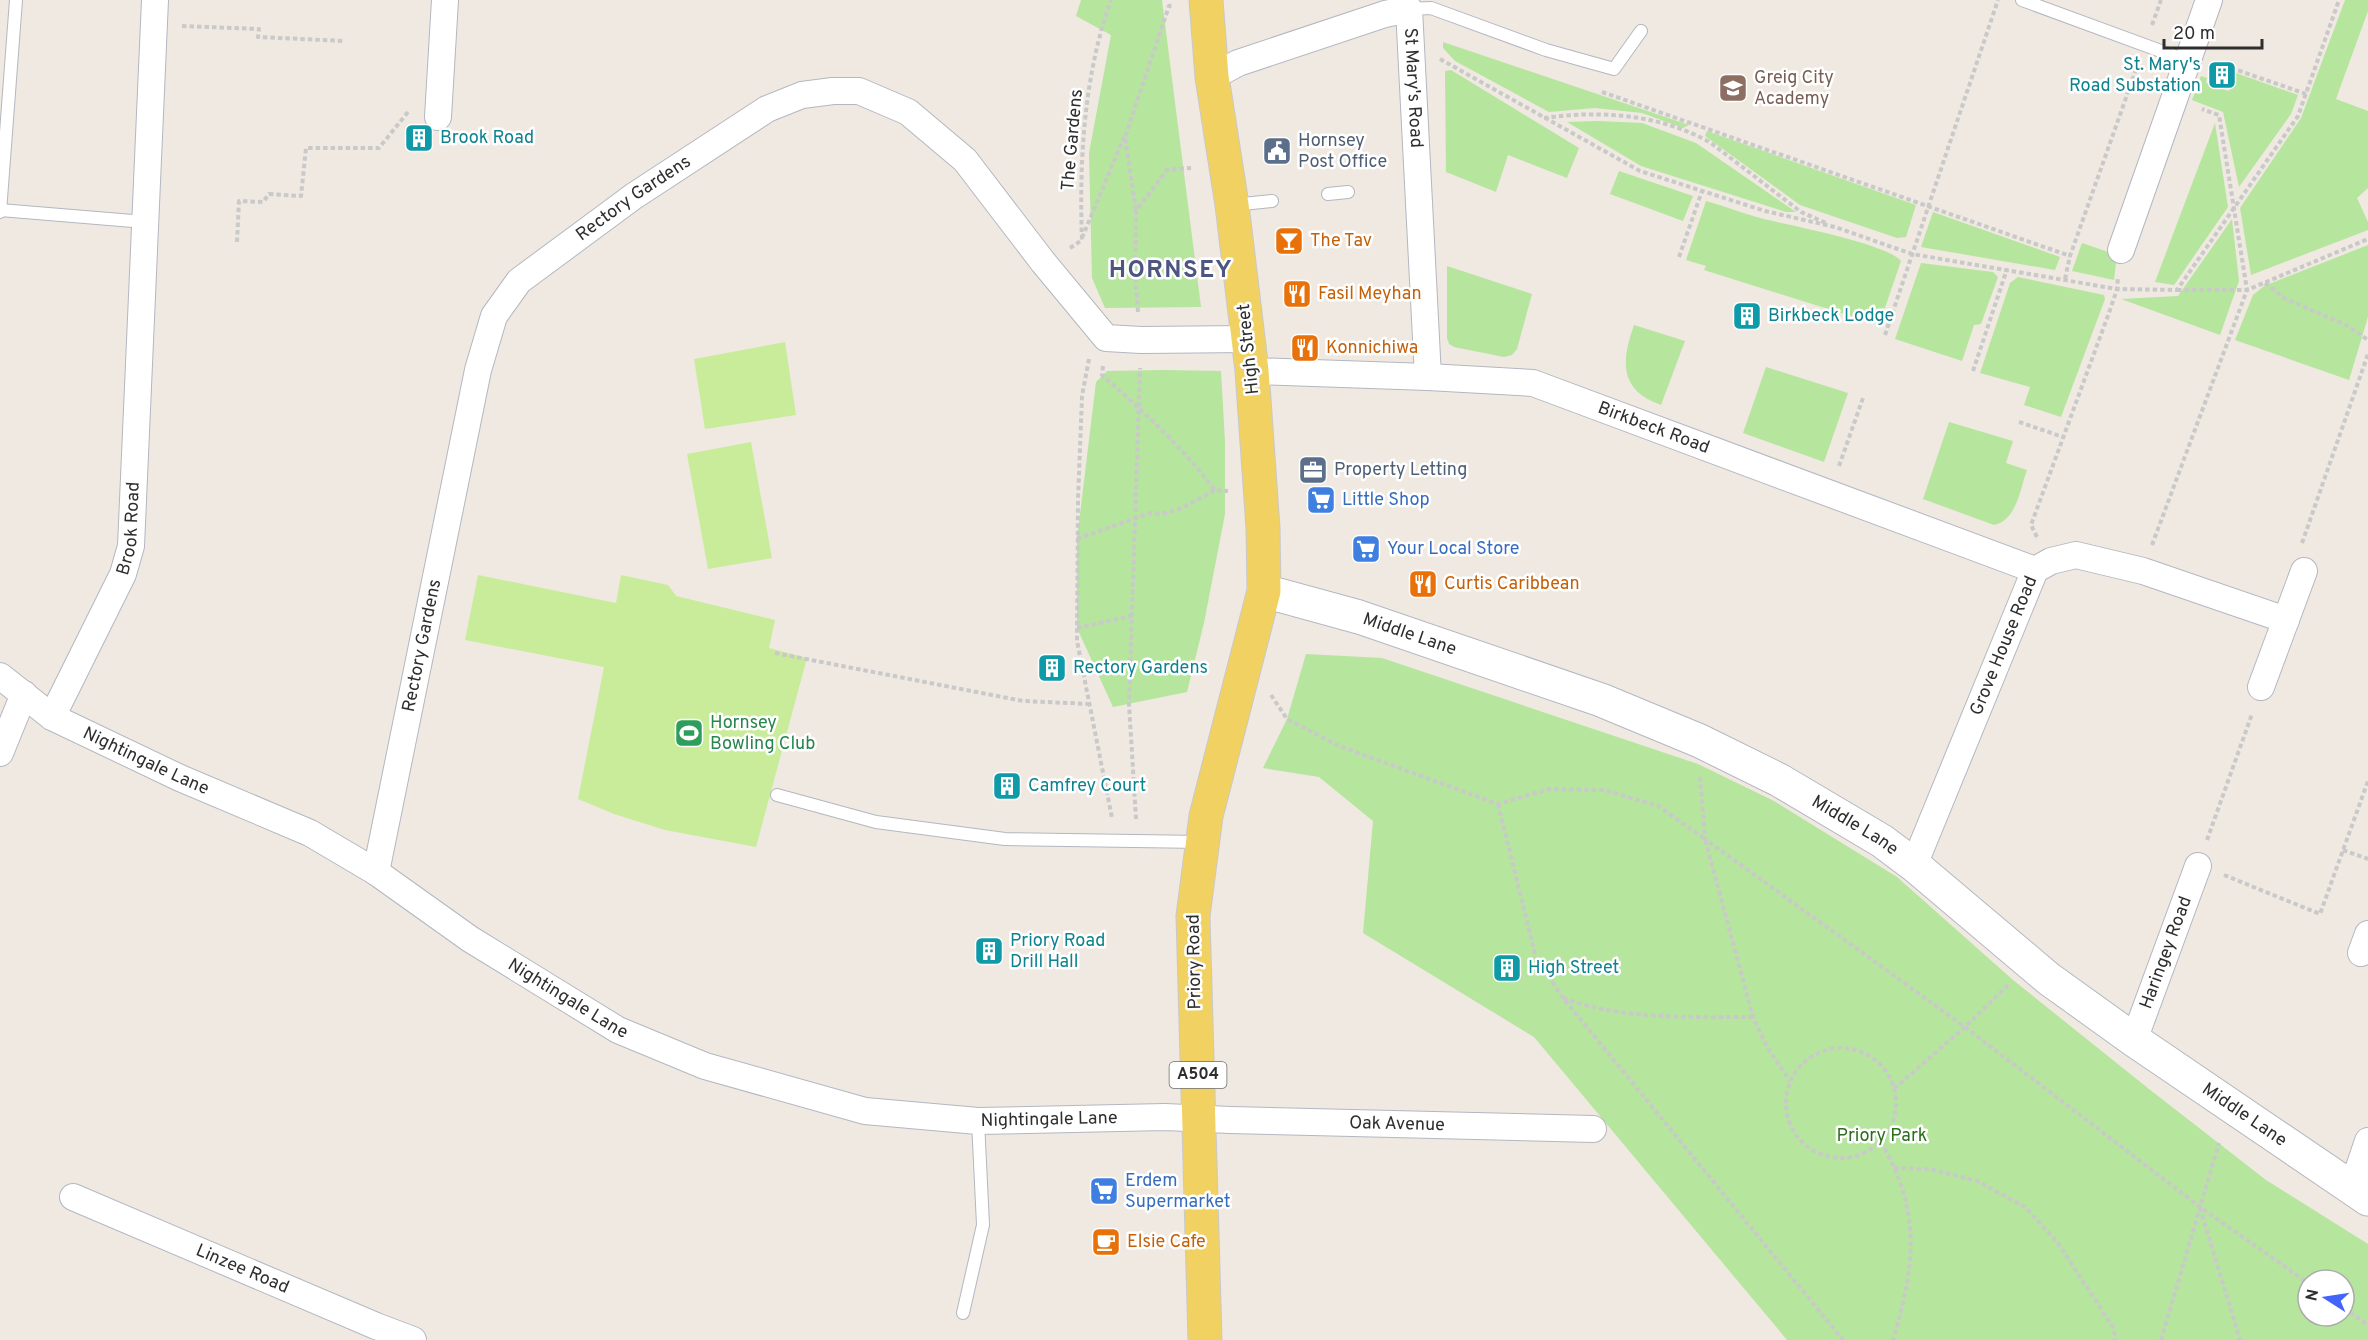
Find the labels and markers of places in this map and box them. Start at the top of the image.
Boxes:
place label: St. Mary's Road Substation [2069,54,2201,98]
building icon: St. Mary's Road Substation [2206,59,2238,91]
place label: Greig City Academy [1754,67,1834,111]
school or university icon: Greig City Academy [1717,72,1749,104]
building icon: Brook Road [403,122,435,154]
place label: Brook Road [440,127,534,150]
place label: Hornsey Post Office [1298,130,1387,174]
public building icon: Hornsey Post Office [1261,135,1293,167]
bar icon: The Tav [1273,225,1305,257]
place label: The Tav [1310,230,1372,253]
restaurant icon: Fasil Meyhan [1281,278,1313,310]
place label: Fasil Meyhan [1318,283,1422,306]
building icon: Birkbeck Lodge [1731,300,1763,332]
place label: Birkbeck Lodge [1768,305,1894,328]
restaurant icon: Konnichiwa [1289,332,1321,364]
place label: Konnichiwa [1326,337,1418,360]
office icon: Property Letting [1297,454,1329,486]
place label: Property Letting [1334,459,1467,482]
supermarket icon: Little Shop [1305,484,1337,516]
place label: Little Shop [1342,489,1430,512]
supermarket icon: Your Local Store [1350,533,1382,565]
place label: Your Local Store [1387,538,1519,561]
restaurant icon: Curtis Caribbean [1407,568,1439,600]
place label: Curtis Caribbean [1444,573,1580,596]
building icon: Rectory Gardens [1036,652,1068,684]
place label: Rectory Gardens [1073,657,1208,680]
place label: Hornsey Bowling Club [710,712,815,756]
sports icon: Hornsey Bowling Club [673,717,705,749]
building icon: Camfrey Court [991,770,1023,802]
place label: Camfrey Court [1028,775,1146,798]
place label: Priory Road Drill Hall [1010,930,1105,974]
building icon: Priory Road Drill Hall [973,935,1005,967]
building icon: High Street [1491,952,1523,984]
place label: High Street [1528,957,1619,980]
place label: Erdem Supermarket [1125,1170,1231,1214]
supermarket icon: Erdem Supermarket [1088,1175,1120,1207]
cafe icon: Elsie Cafe [1090,1226,1122,1258]
place label: Elsie Cafe [1127,1231,1206,1254]

